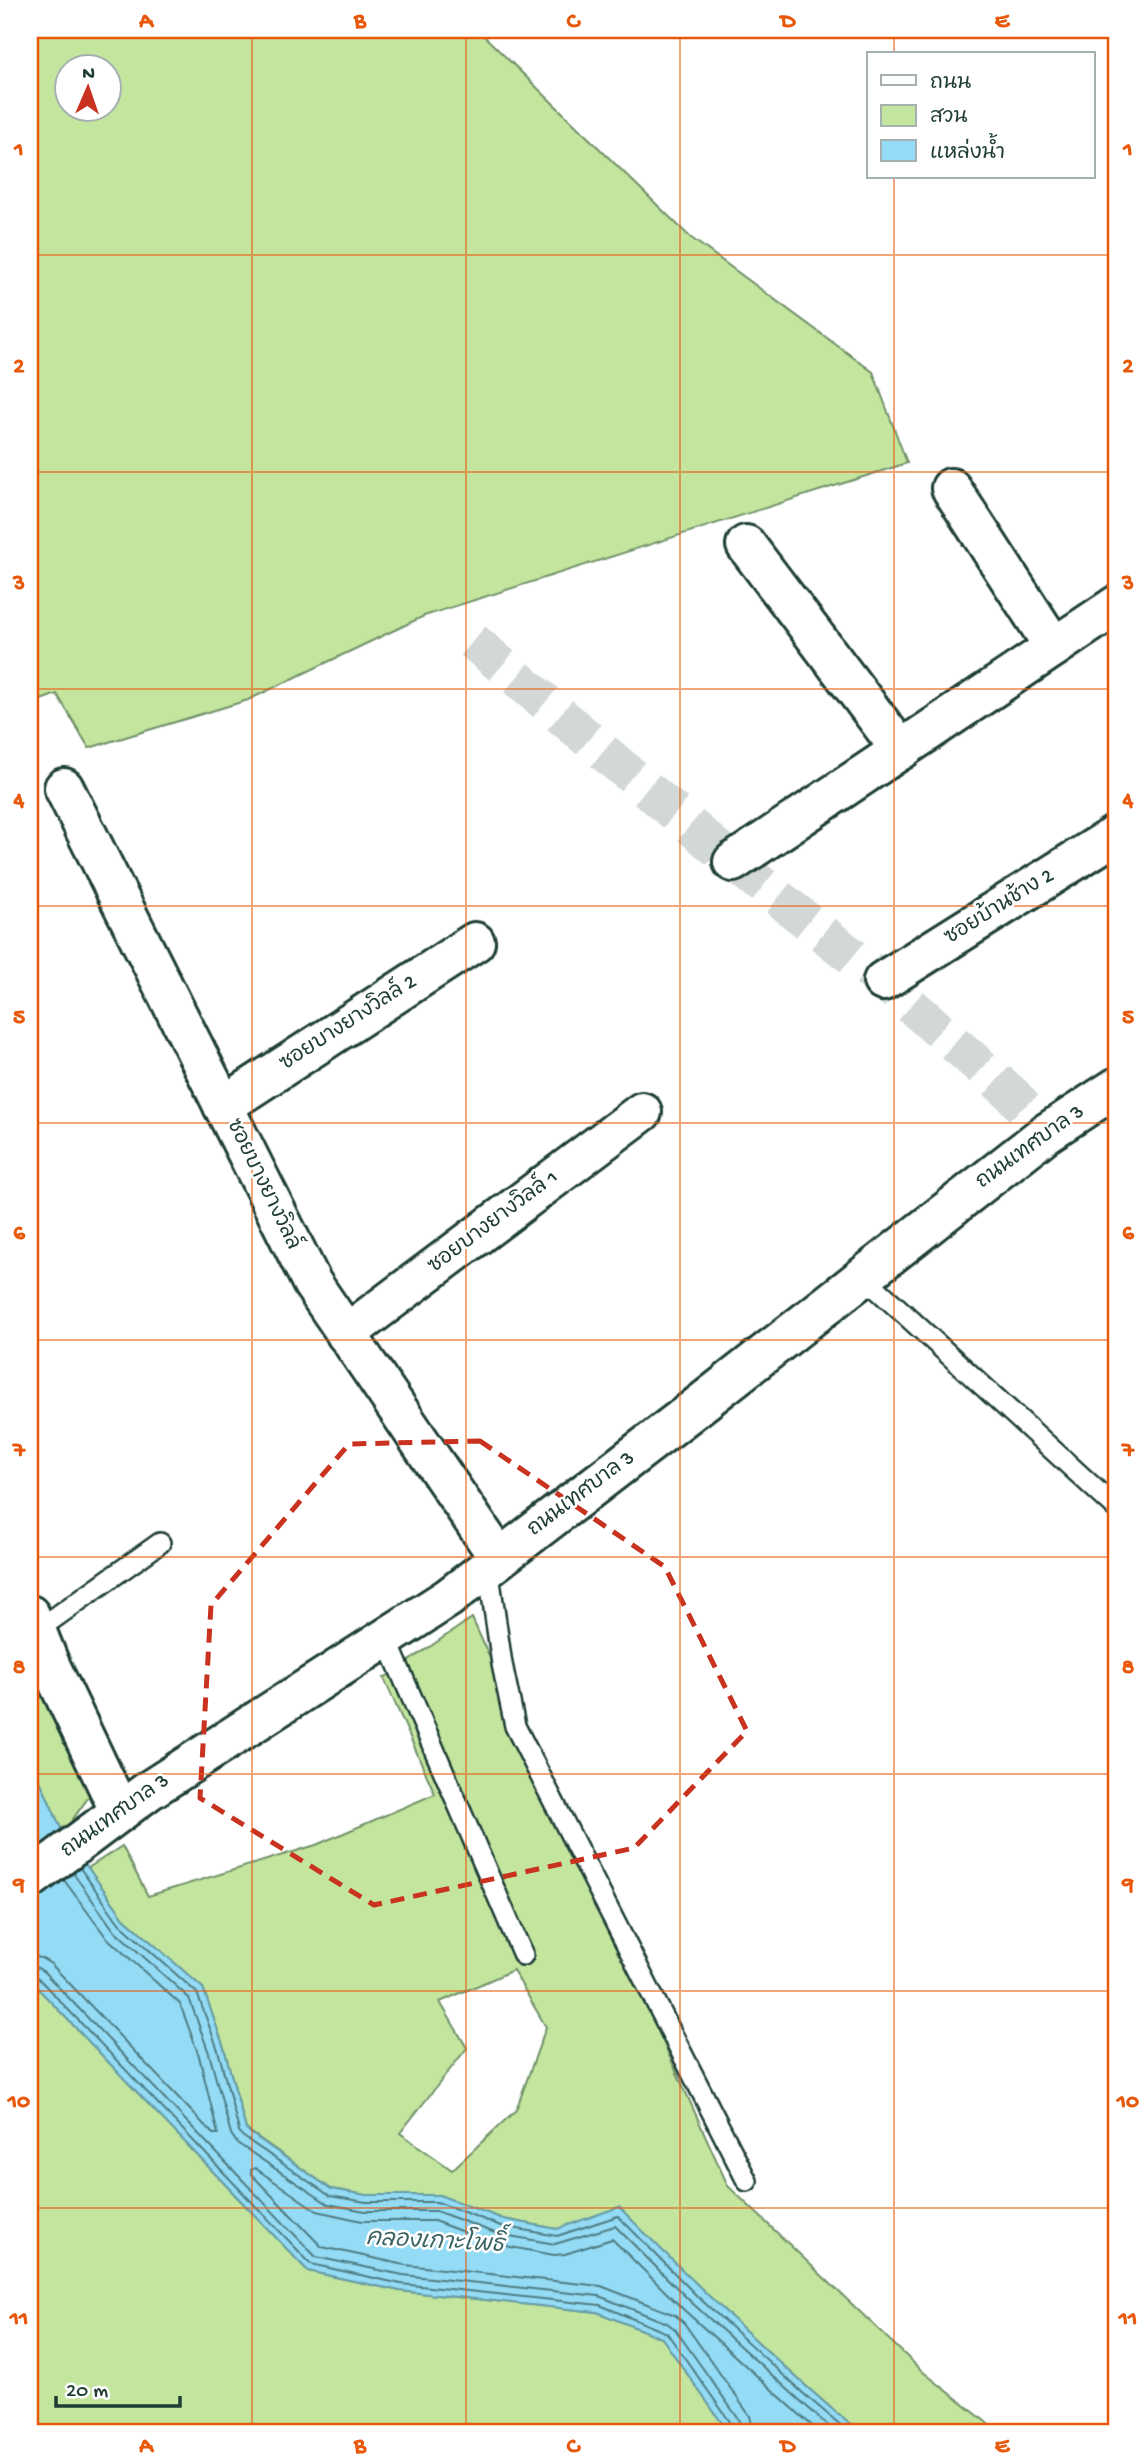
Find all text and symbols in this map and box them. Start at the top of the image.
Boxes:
text: A [138,9,154,36]
text: B [353,9,367,36]
text: C [567,9,582,36]
text: D [779,9,797,36]
text: E [995,9,1011,36]
north arrow [52,52,122,122]
legend [867,52,1094,178]
text: N [82,63,95,86]
text: ถนน [930,72,971,97]
text: สวน [930,106,967,131]
text: แหล่งน้ำ [930,132,1005,167]
text: 1 [13,137,24,164]
text: 1 [1122,137,1133,164]
text: 2 [13,354,25,381]
text: 2 [1122,354,1134,381]
text: 3 [12,571,25,598]
text: 3 [1121,571,1134,598]
text: 4 [13,788,25,815]
text: 4 [1122,788,1134,815]
street label: ซอยบ้านช้าง 2 [939,861,1059,951]
street label: ซอยบางยางวิลล์ 2 [274,967,422,1077]
text: 5 [13,1005,25,1032]
text: 5 [1122,1005,1134,1032]
street label: ถนนเทศบาล 3 [972,1100,1090,1196]
street label: ซอยบางยางวิลล์ [219,1114,308,1255]
street label: ซอยบางยางวิลล์ 1 [422,1163,564,1280]
text: 6 [13,1221,26,1248]
text: 6 [1122,1221,1135,1248]
text: 7 [12,1438,26,1465]
text: 7 [1121,1438,1135,1465]
street label: ถนนเทศบาล 3 [524,1447,640,1543]
text: 8 [13,1655,26,1682]
text: 8 [1122,1655,1135,1682]
street label: ถนนเทศบาล 3 [57,1769,175,1865]
text: 9 [12,1872,25,1899]
text: 9 [1121,1872,1134,1899]
text: 10 [7,2089,30,2116]
text: 10 [1116,2089,1139,2116]
water label: คลองเกาะโพธิ์ [365,2216,512,2260]
text: 11 [9,2306,28,2333]
text: 11 [1118,2306,1137,2333]
scale bar [56,2365,180,2409]
text: 20 m [66,2380,108,2405]
text: A [138,2434,154,2461]
text: B [353,2434,367,2461]
text: C [567,2434,582,2461]
text: D [779,2434,797,2461]
text: E [995,2434,1011,2461]

